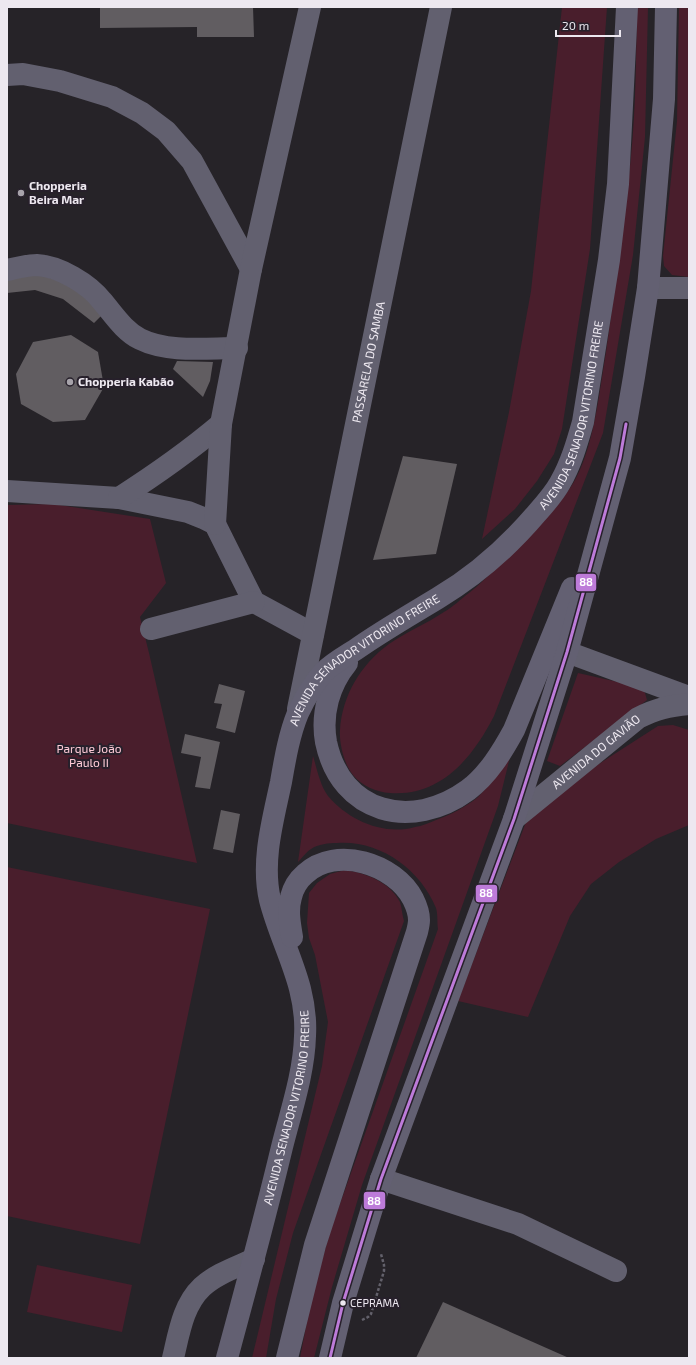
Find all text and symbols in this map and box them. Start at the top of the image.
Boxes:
scale bar [556,12,620,38]
text: 20 m [562,18,589,32]
place label: Chopperia Beira Mar [29,178,87,206]
marker: Chopperia Beira Mar [16,188,26,198]
street label: PASSARELA DO SAMBA [348,299,387,424]
street label: AVENIDA SENADOR VITORINO FREIRE [536,319,605,512]
place label: Chopperia Kabão [78,374,174,388]
marker: Chopperia Kabão [65,377,75,387]
line badge: 88 [575,573,597,592]
text: 88 [579,575,593,588]
street label: AVENIDA SENADOR VITORINO FREIRE [286,591,442,727]
street label: AVENIDA DO GAVIÃO [549,711,643,791]
park label: Parque João Paulo II [56,741,122,769]
line badge: 88 [475,884,498,903]
text: 88 [479,886,493,899]
street label: AVENIDA SENADOR VITORINO FREIRE [260,1009,311,1206]
line badge: 88 [363,1191,386,1210]
text: 88 [367,1194,381,1207]
place label: CEPRAMA [350,1296,399,1309]
marker: CEPRAMA [338,1298,348,1308]

